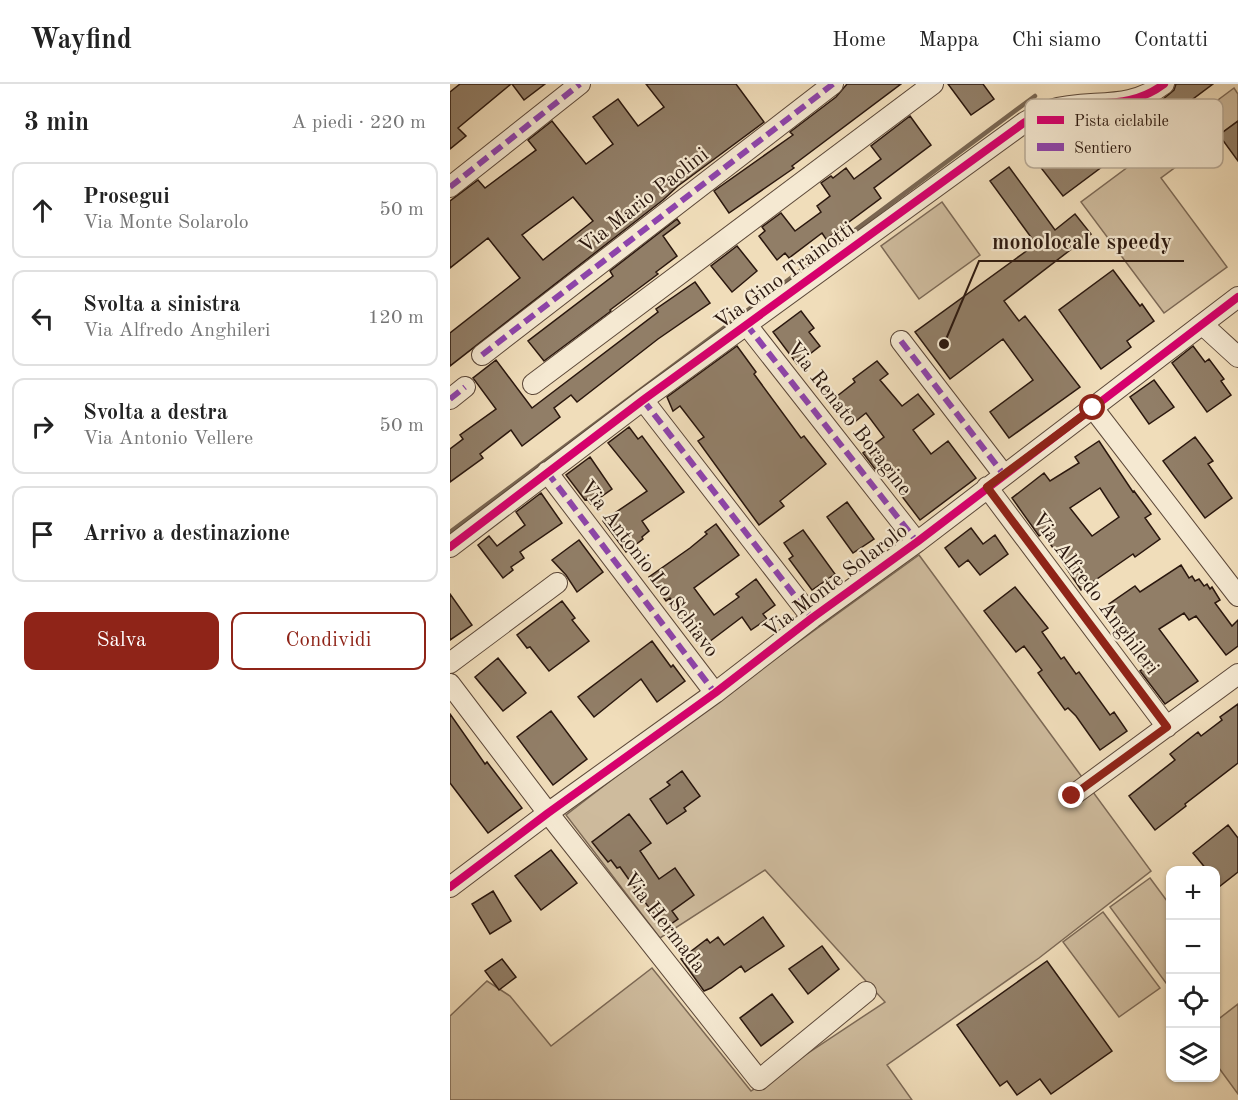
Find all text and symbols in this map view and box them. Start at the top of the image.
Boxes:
text: Wayfind [30,27,132,55]
text: Home [832,30,886,51]
text: Mappa [919,30,979,51]
text: Chi siamo [1012,30,1101,51]
text: Contatti [1134,30,1208,51]
legend [1025,99,1223,168]
text: 3 min [24,110,89,136]
text: A piedi · 220 m [291,113,426,133]
text: Pista ciclabile [1074,114,1169,130]
text: Sentiero [1074,141,1132,157]
street label: Via Mario Paolini [575,144,713,258]
text: Prosegui [83,186,170,208]
icon: ahead [26,194,59,227]
text: 50 m [379,200,424,220]
text: Via Monte Solarolo [83,213,249,233]
street label: Via Gino Trainotti [711,219,859,334]
callout: monolocale speedy [979,221,1184,261]
text: monolocale speedy [992,232,1172,254]
text: Svolta a sinistra [83,294,241,316]
icon: left [26,302,59,335]
text: 120 m [368,308,424,328]
text: Via Alfredo Anghileri [83,321,270,341]
street label: Via Renato Boragine [782,338,915,500]
route start [1079,394,1105,420]
text: Svolta a destra [83,402,228,424]
icon: right [26,410,59,443]
text: 50 m [379,416,424,436]
text: Via Antonio Vellere [83,429,253,449]
street label: Via Antonio Lo Schiavo [576,477,722,661]
street label: Via Alfredo Anghileri [1027,509,1162,679]
icon: arrive [26,518,59,551]
street label: Via Monte Solarolo [760,520,912,642]
text: Arrivo a destinazione [83,523,290,545]
button: Salva [24,612,219,670]
button: Condividi [231,612,426,670]
route end [1058,782,1084,808]
map controls [1166,866,1220,1082]
button: + [1166,866,1220,920]
street label: Via Hermada [618,869,709,977]
button: − [1166,920,1220,974]
button: locate [1166,974,1220,1028]
button: layers [1166,1028,1220,1082]

